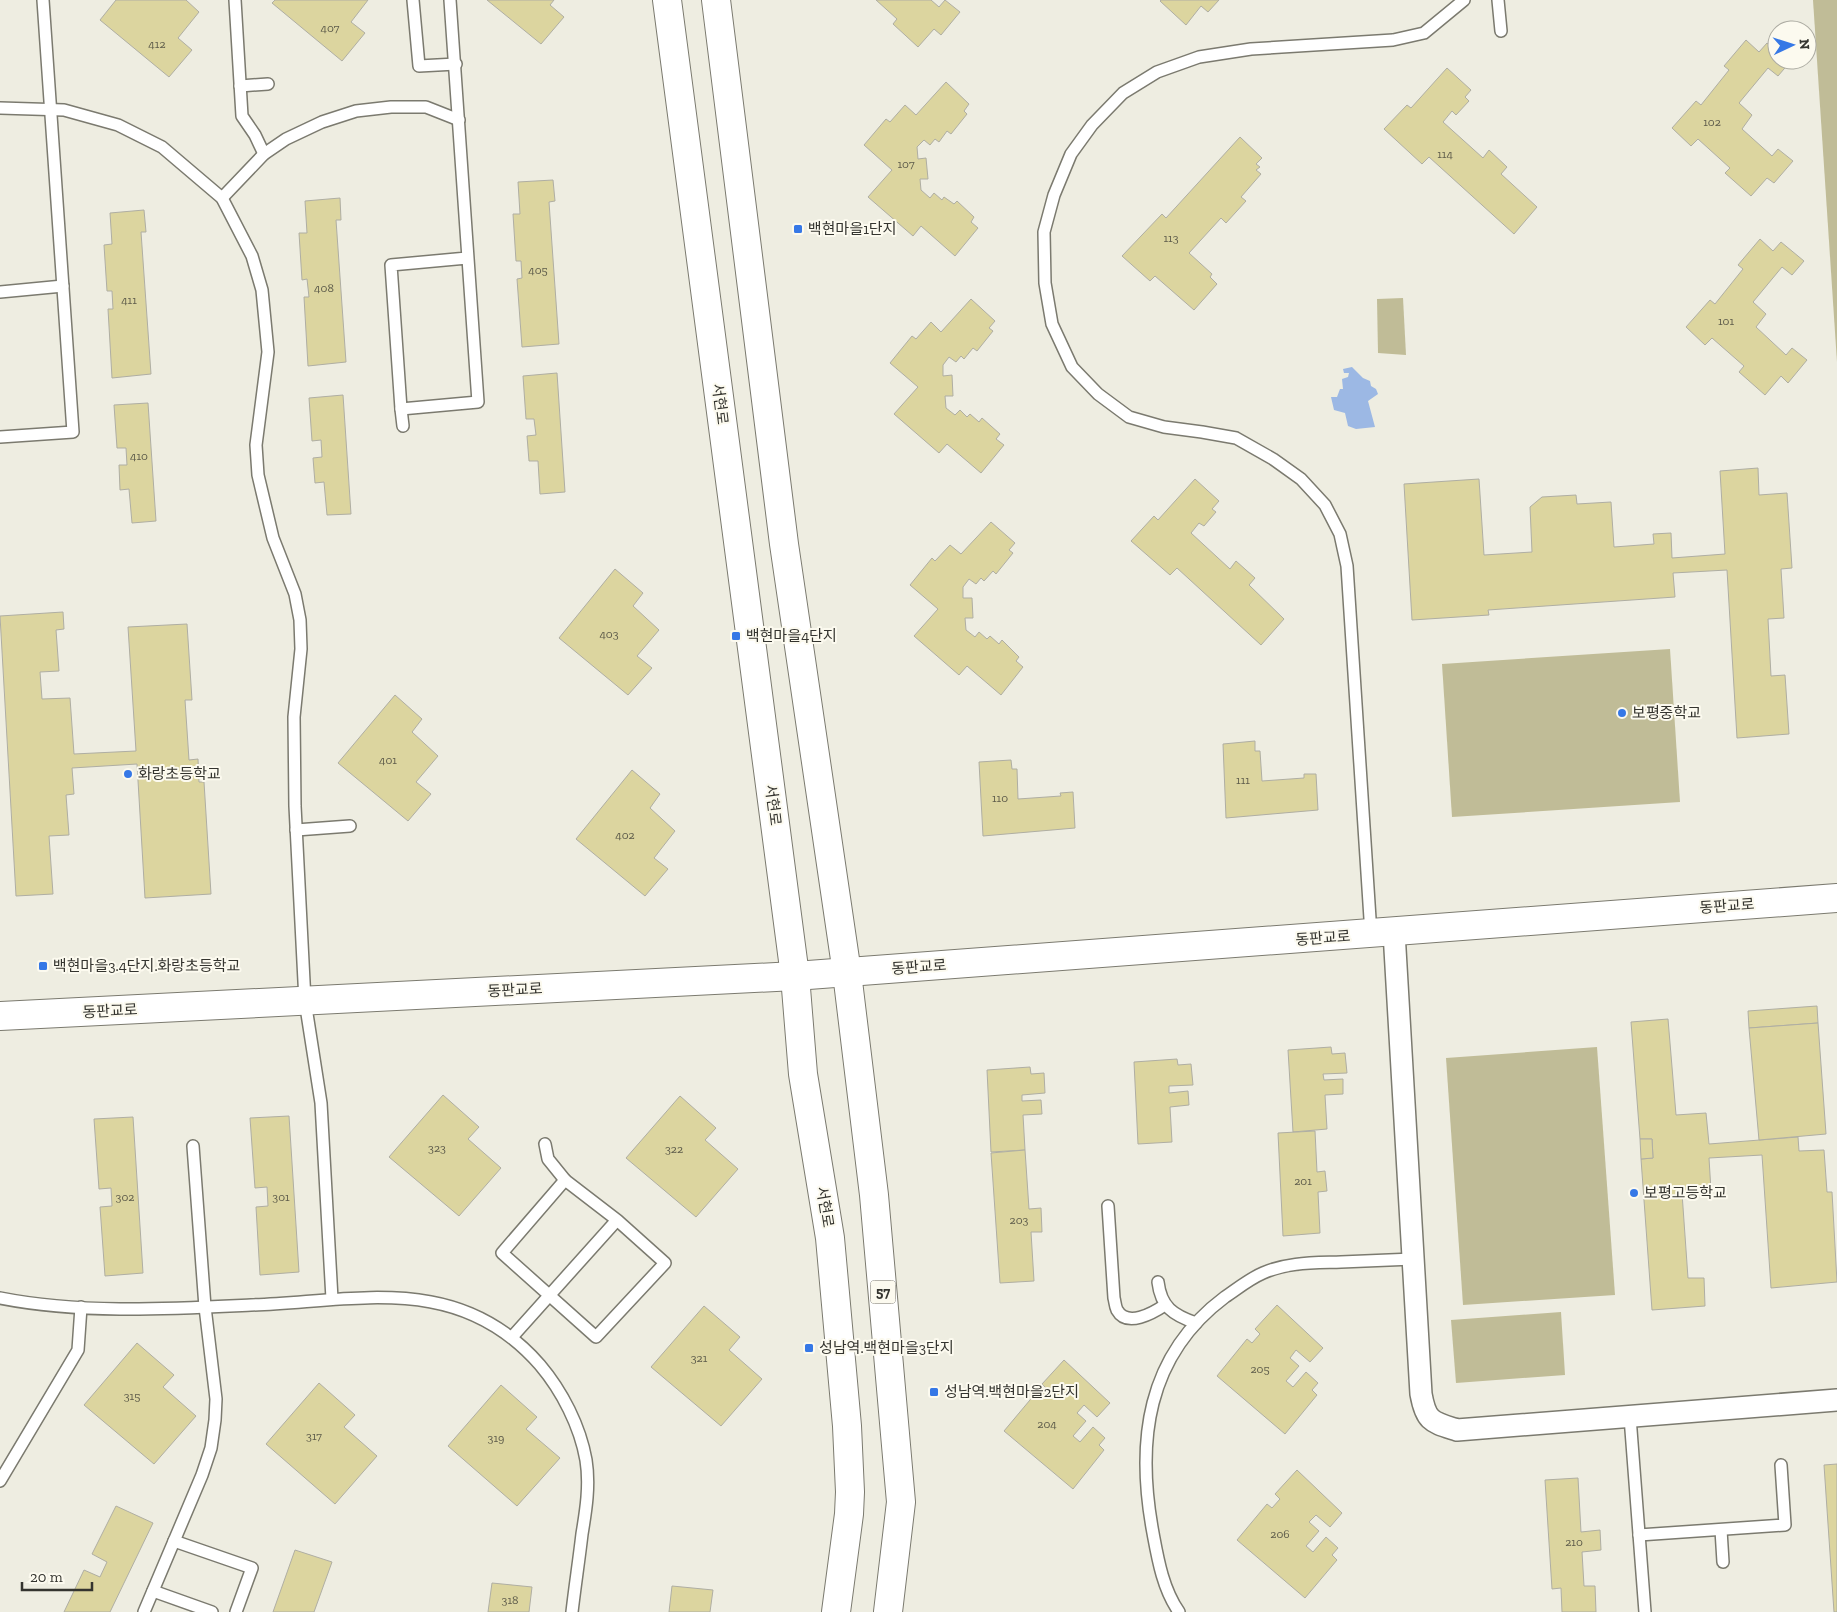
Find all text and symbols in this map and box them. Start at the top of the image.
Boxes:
north arrow [1767,20,1817,70]
house number: 407 [320,21,340,35]
house number: 412 [148,37,166,51]
text: N [1796,38,1813,50]
house number: 102 [1703,115,1721,129]
house number: 114 [1437,147,1453,161]
house number: 107 [897,157,915,171]
place label: 백현마을1단지 [808,220,897,238]
marker: 백현마을1단지 [792,223,804,235]
house number: 113 [1163,231,1179,245]
house number: 405 [528,263,548,277]
house number: 408 [314,281,334,295]
house number: 411 [121,293,137,307]
house number: 101 [1718,314,1734,328]
street label: 서현로 [709,382,731,426]
house number: 410 [130,449,148,463]
house number: 403 [599,627,619,641]
place label: 백현마을4단지 [746,627,837,645]
marker: 백현마을4단지 [730,630,742,642]
place label: 보평중학교 [1632,704,1701,722]
marker: 보평중학교 [1616,707,1628,719]
house number: 401 [379,753,397,767]
place label: 화랑초등학교 [138,765,221,783]
marker: 화랑초등학교 [122,768,134,780]
house number: 111 [1236,773,1250,787]
street label: 서현로 [762,783,784,827]
house number: 110 [992,791,1008,805]
house number: 402 [615,828,635,842]
street label: 동판교로 [1699,895,1755,917]
street label: 동판교로 [1295,927,1351,949]
street label: 동판교로 [891,956,947,978]
place label: 백현마을3.4단지.화랑초등학교 [53,957,240,975]
marker: 백현마을3.4단지.화랑초등학교 [37,960,49,972]
street label: 동판교로 [487,980,543,1000]
street label: 동판교로 [82,1001,138,1021]
house number: 323 [428,1141,446,1155]
house number: 322 [665,1142,683,1156]
house number: 201 [1294,1174,1312,1188]
place label: 보평고등학교 [1644,1184,1727,1202]
street label: 서현로 [813,1185,837,1229]
marker: 보평고등학교 [1628,1187,1640,1199]
house number: 302 [116,1190,134,1204]
house number: 301 [272,1190,290,1204]
house number: 203 [1010,1213,1029,1227]
road number: 57 [870,1280,896,1304]
place label: 성남역.백현마을3단지 [819,1339,954,1357]
marker: 성남역.백현마을3단지 [803,1342,815,1354]
house number: 321 [691,1351,708,1365]
house number: 205 [1250,1362,1270,1376]
place label: 성남역.백현마을2단지 [944,1383,1079,1401]
marker: 성남역.백현마을2단지 [928,1386,940,1398]
house number: 315 [124,1389,140,1403]
house number: 204 [1037,1417,1057,1431]
house number: 317 [306,1429,322,1443]
house number: 319 [488,1431,504,1445]
house number: 206 [1270,1527,1290,1541]
house number: 210 [1565,1535,1583,1549]
scale bar [22,1560,92,1592]
text: 20 m [30,1568,63,1586]
house number: 318 [502,1593,518,1607]

